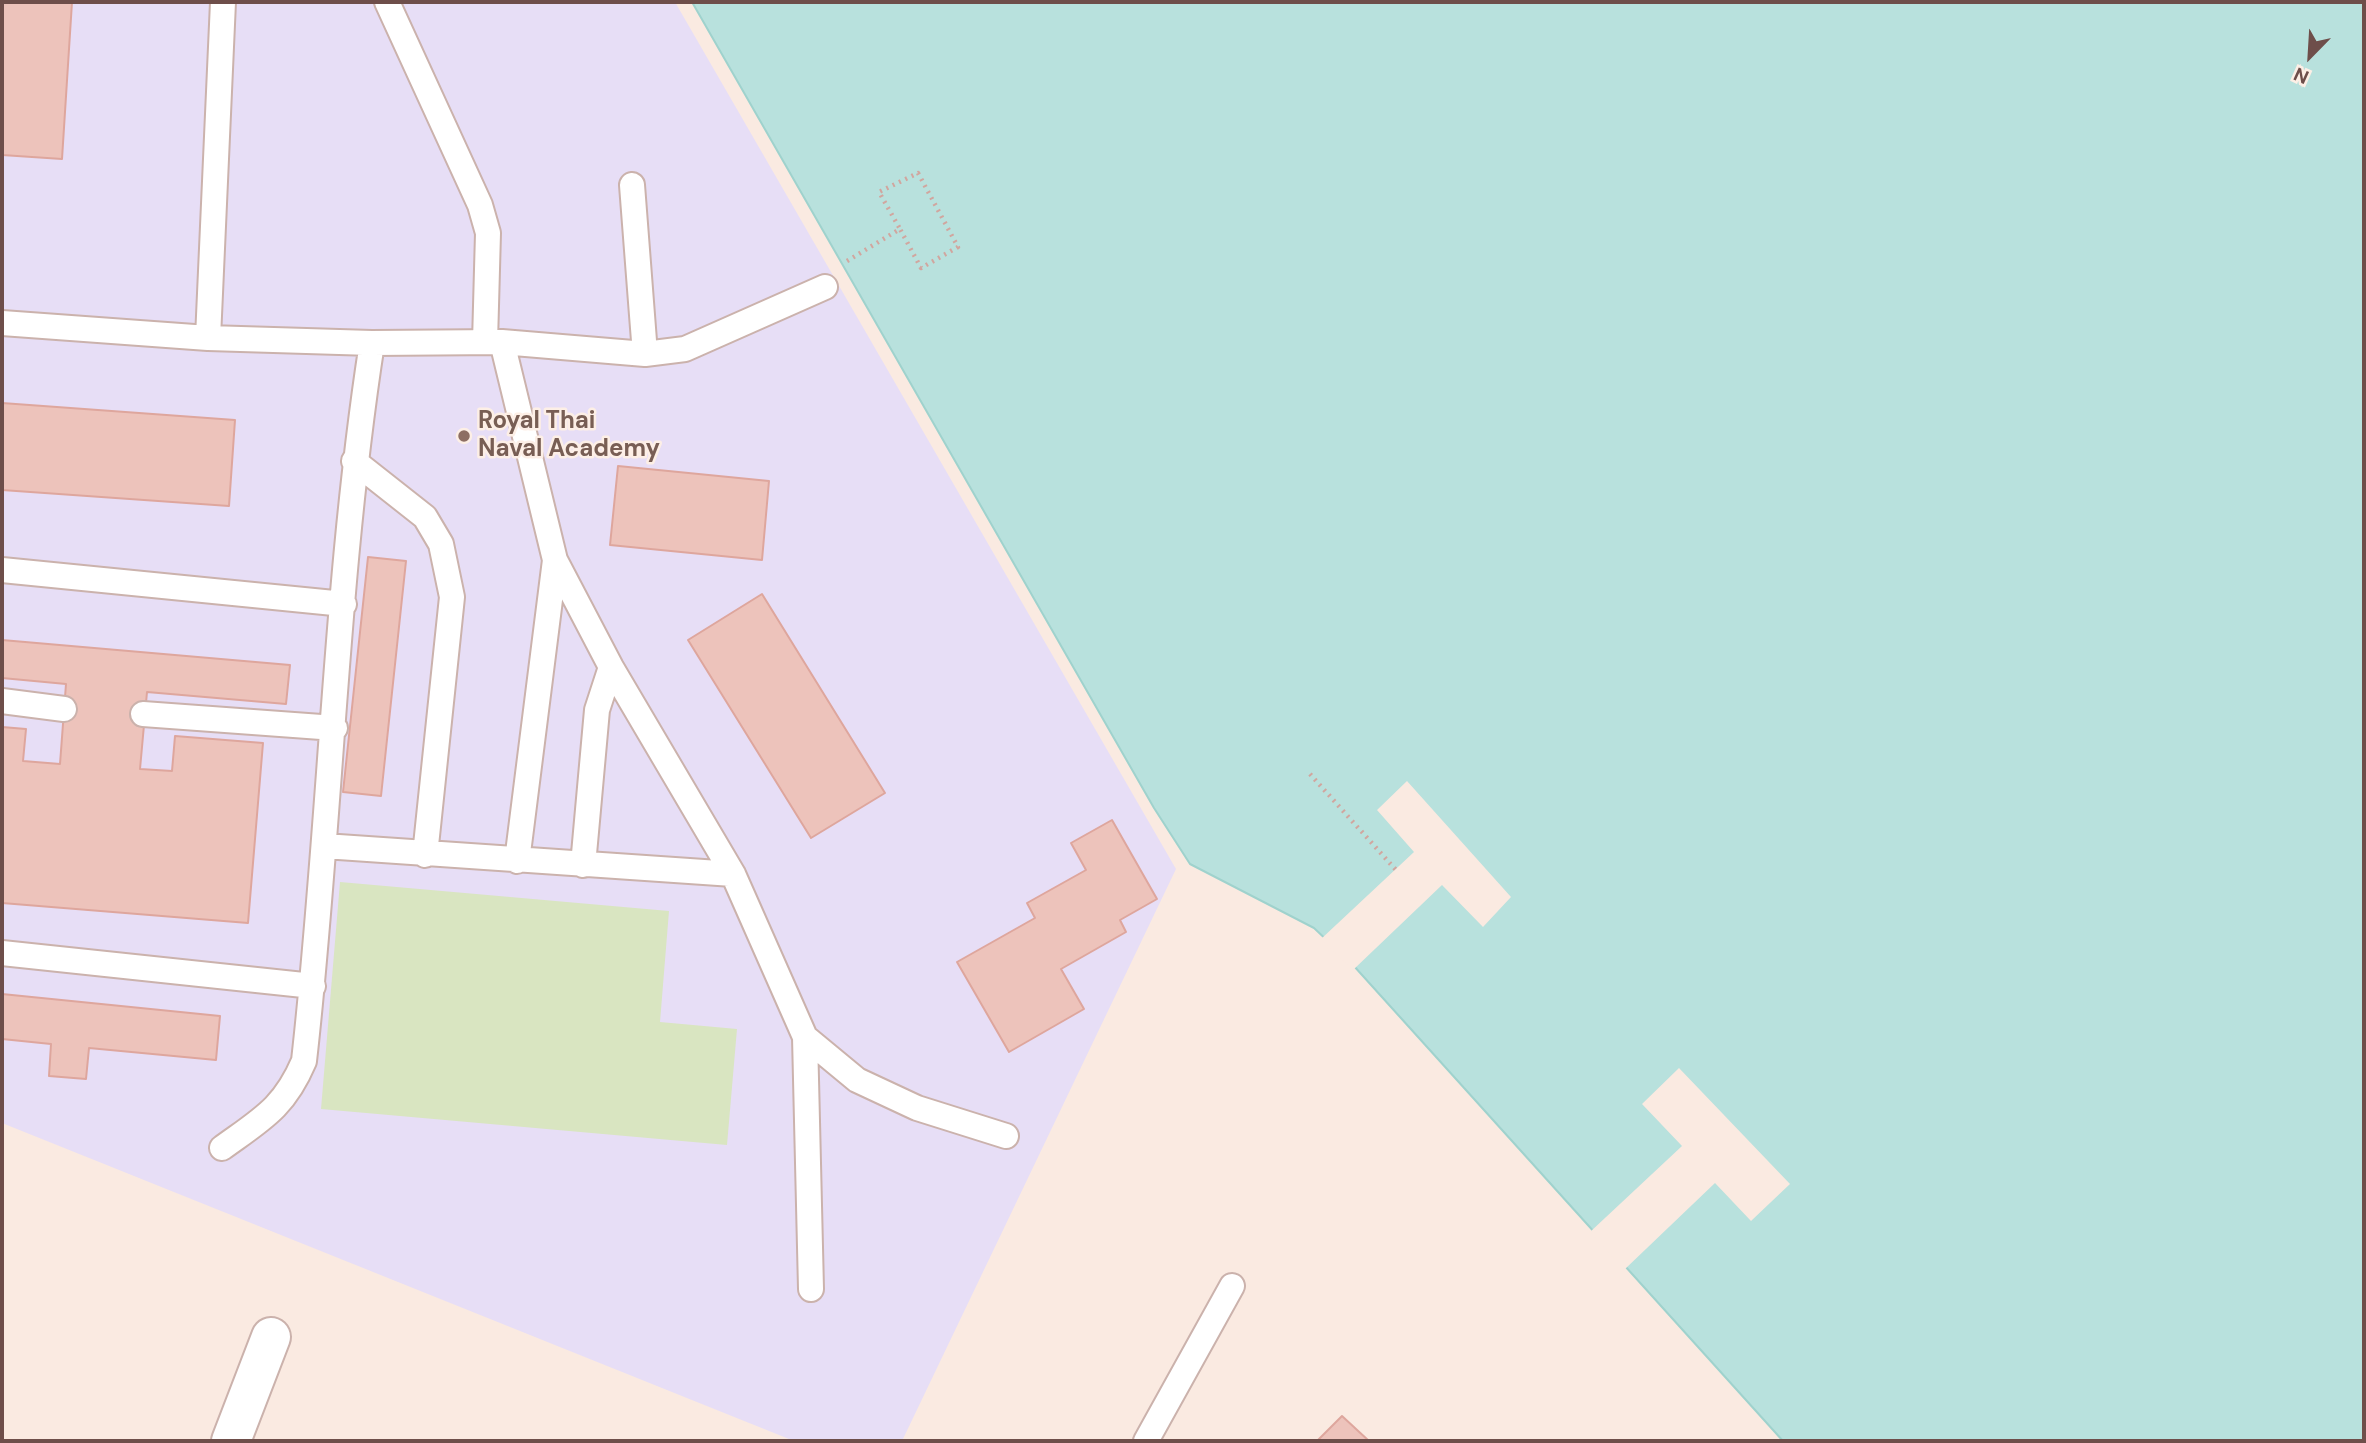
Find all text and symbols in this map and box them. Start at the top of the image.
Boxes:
north arrow [2275,21,2345,91]
text: N [2290,61,2313,90]
place label: Royal Thai Naval Academy [478,408,660,464]
marker: Royal Thai Naval Academy [456,428,472,444]

